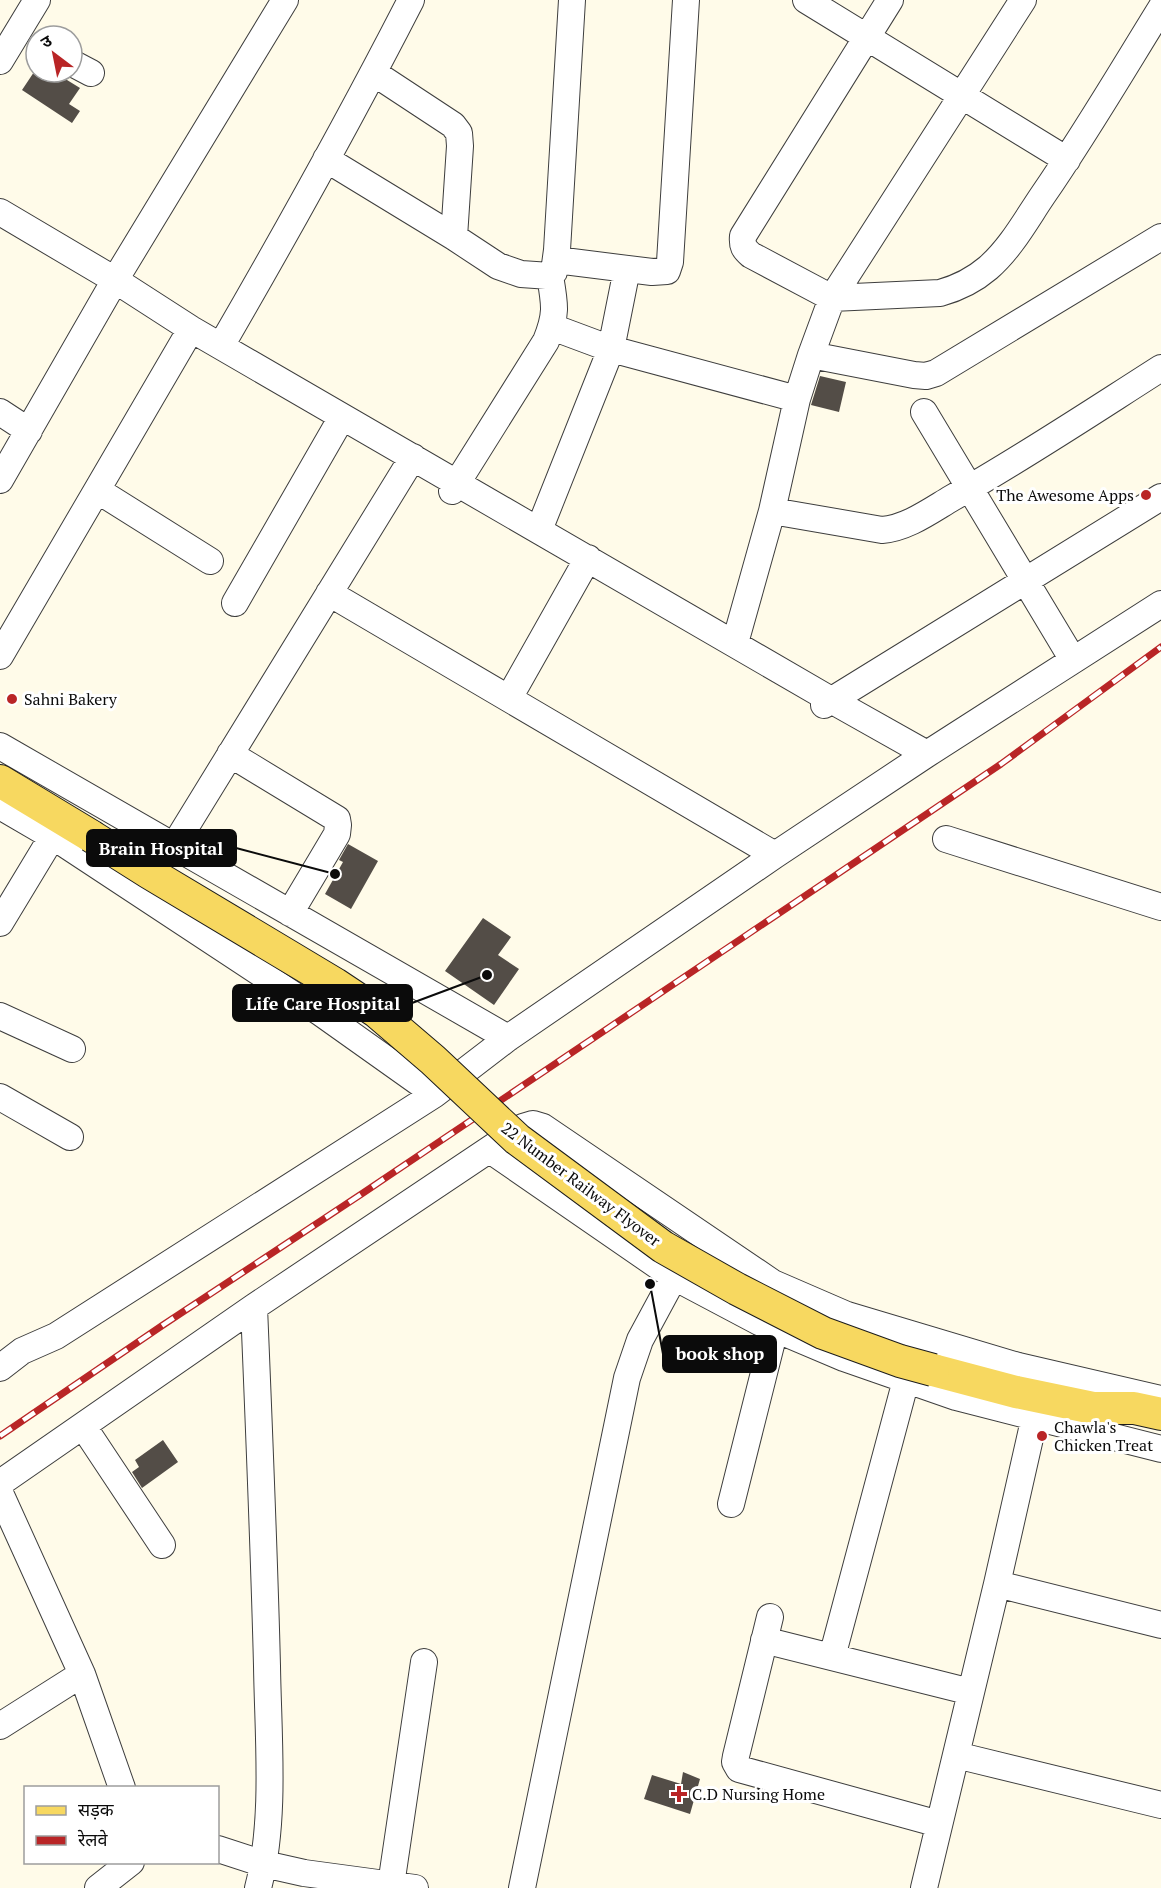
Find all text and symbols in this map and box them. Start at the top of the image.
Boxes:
north arrow [24,24,84,84]
text: उ [36,29,56,53]
place label: The Awesome Apps [996,484,1134,506]
marker: The Awesome Apps [1139,488,1153,502]
place label: Sahni Bakery [24,688,118,710]
marker: Sahni Bakery [5,692,19,706]
callout: Brain Hospital [87,830,236,866]
text: Brain Hospital [99,836,223,860]
callout: Life Care Hospital [233,985,412,1021]
text: Life Care Hospital [246,991,400,1015]
street label: 22 Number Railway Flyover [497,1117,666,1252]
callout: book shop [663,1336,776,1372]
text: book shop [675,1341,764,1365]
place label: Chawla's Chicken Treat [1054,1416,1153,1456]
marker: Chawla's Chicken Treat [1035,1429,1049,1443]
place label: C.D Nursing Home [692,1783,825,1805]
marker: C.D Nursing Home [670,1785,688,1803]
legend [24,1786,219,1864]
text: सड़क [78,1797,115,1821]
text: रेलवे [77,1827,109,1851]

